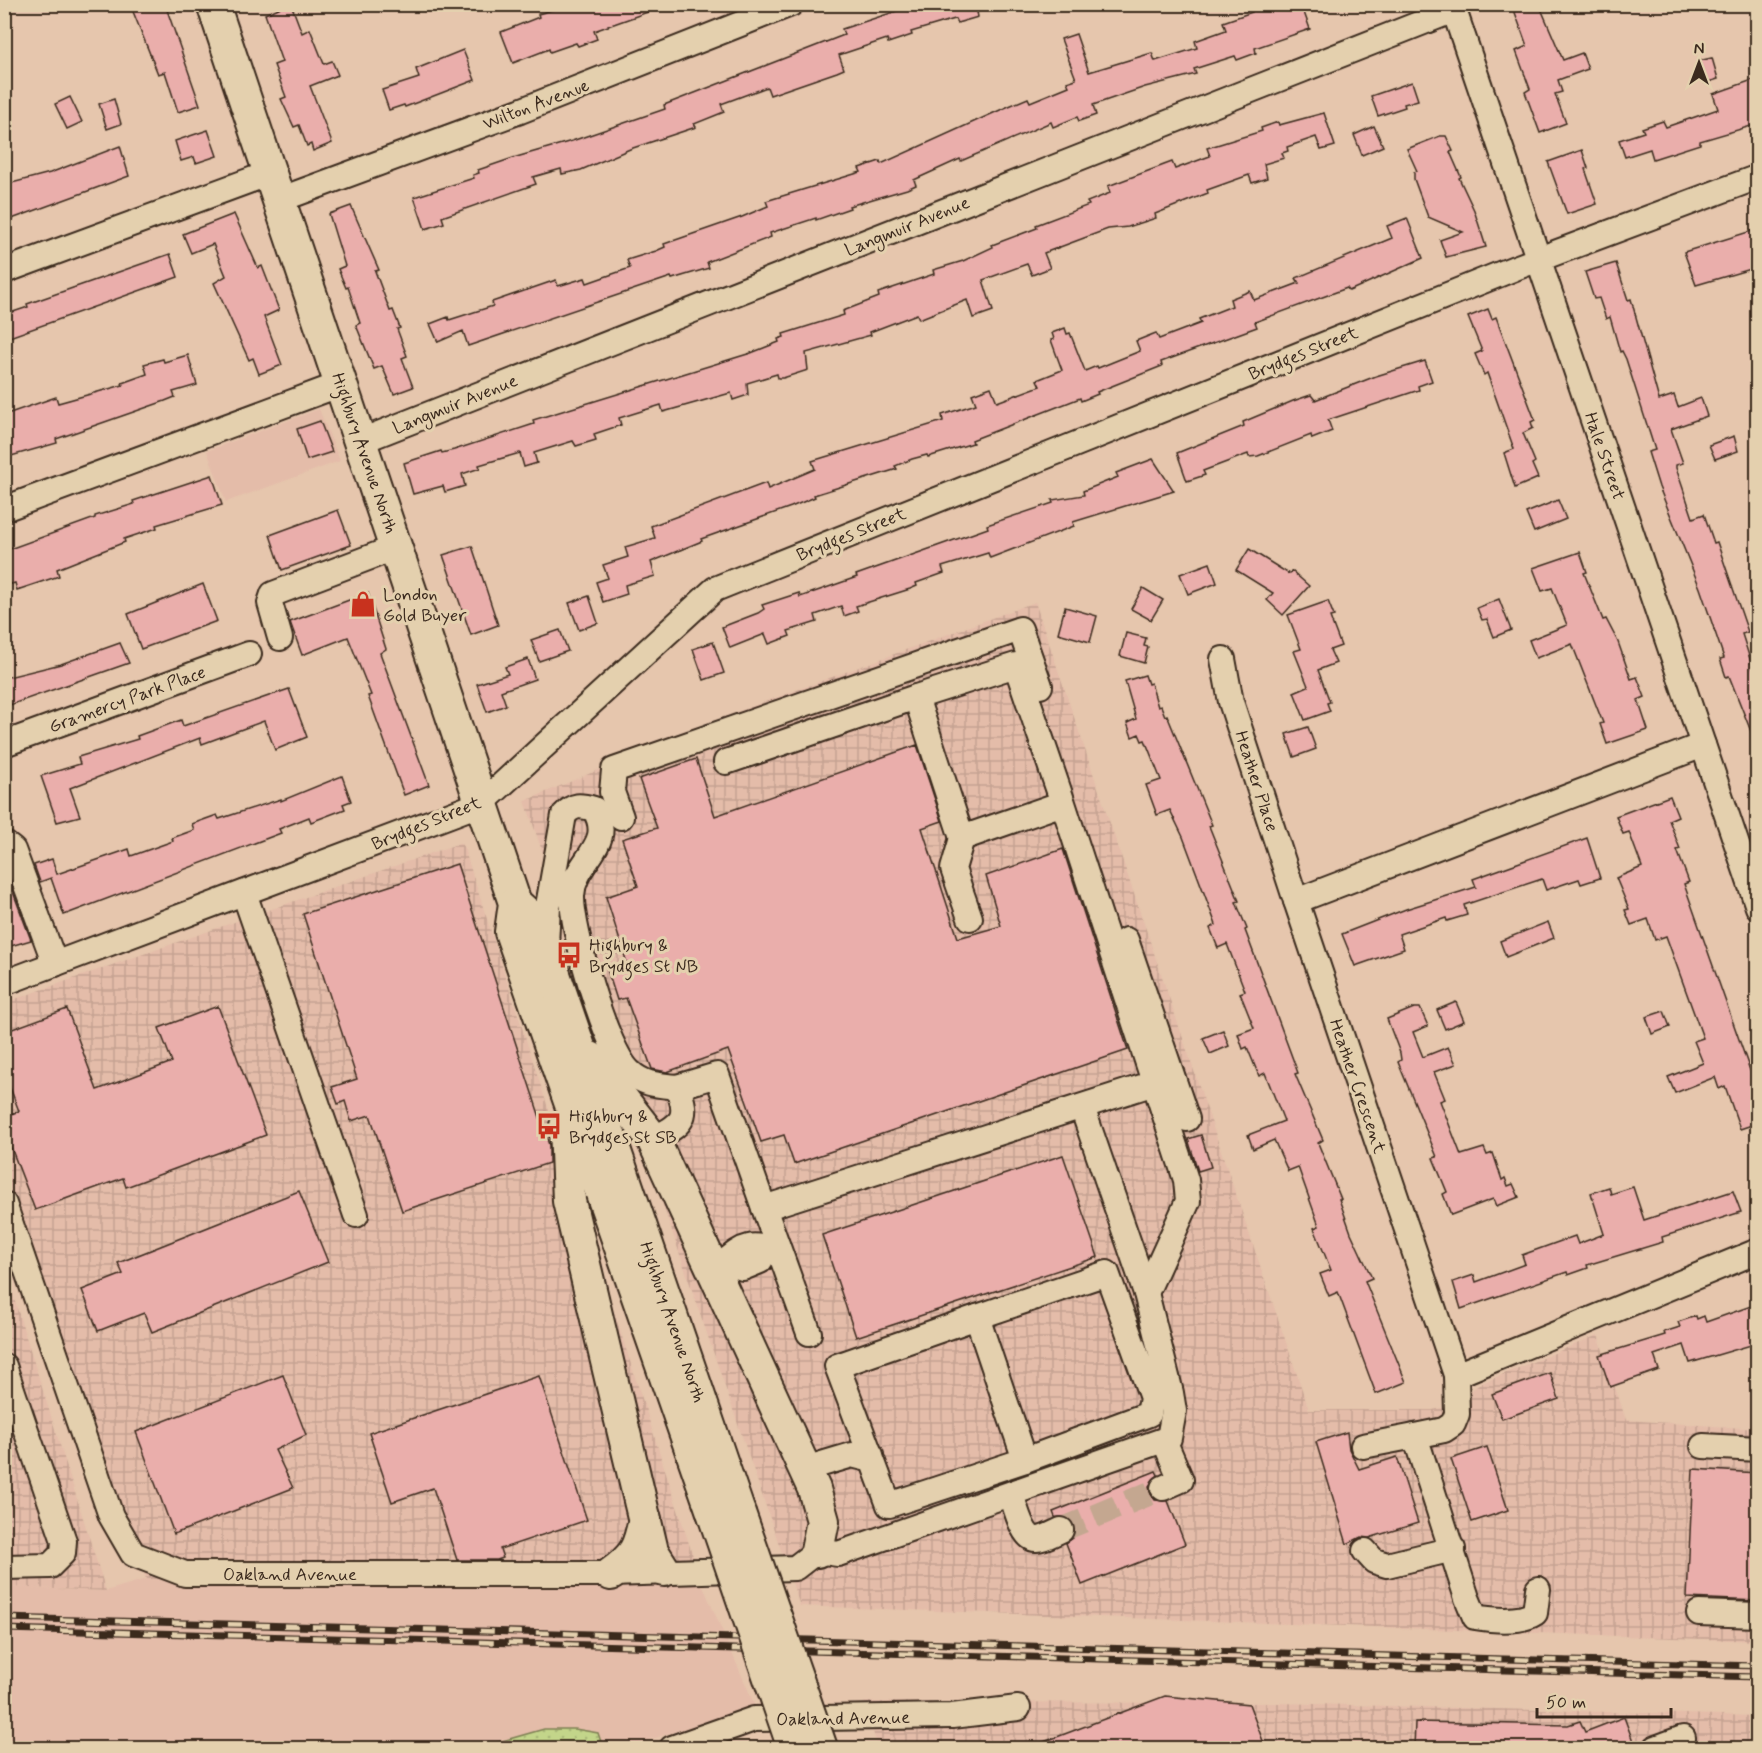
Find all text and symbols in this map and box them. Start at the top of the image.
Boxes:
north arrow [1669,33,1729,93]
text: N [1694,39,1704,60]
street label: Wilton Avenue [480,74,593,136]
street label: Langmuir Avenue [841,191,974,264]
street label: Brydges Street [1245,321,1363,389]
street label: Langmuir Avenue [389,369,522,442]
street label: Highbury Avenue North [323,370,403,538]
street label: Hale Street [1578,409,1630,503]
street label: Brydges Street [793,502,911,570]
place label: London Gold Buyer [383,583,467,628]
shop icon: London Gold Buyer [348,589,378,619]
street label: Gramercy Park Place [46,660,209,739]
street label: Heather Place [1228,728,1284,835]
street label: Brydges Street [368,791,486,859]
place label: Highbury & Brydges St NB [589,934,698,981]
bus stop icon: Highbury & Brydges St NB [554,940,584,970]
street label: Heather Crescent [1323,1016,1391,1157]
place label: Highbury & Brydges St SB [569,1105,677,1152]
bus stop icon: Highbury & Brydges St SB [534,1111,564,1141]
street label: Highbury Avenue North [631,1239,711,1407]
street label: Oakland Avenue [223,1563,357,1587]
scale bar [1537,1681,1670,1719]
text: 50 m [1546,1691,1586,1715]
street label: Oakland Avenue [776,1706,910,1732]

